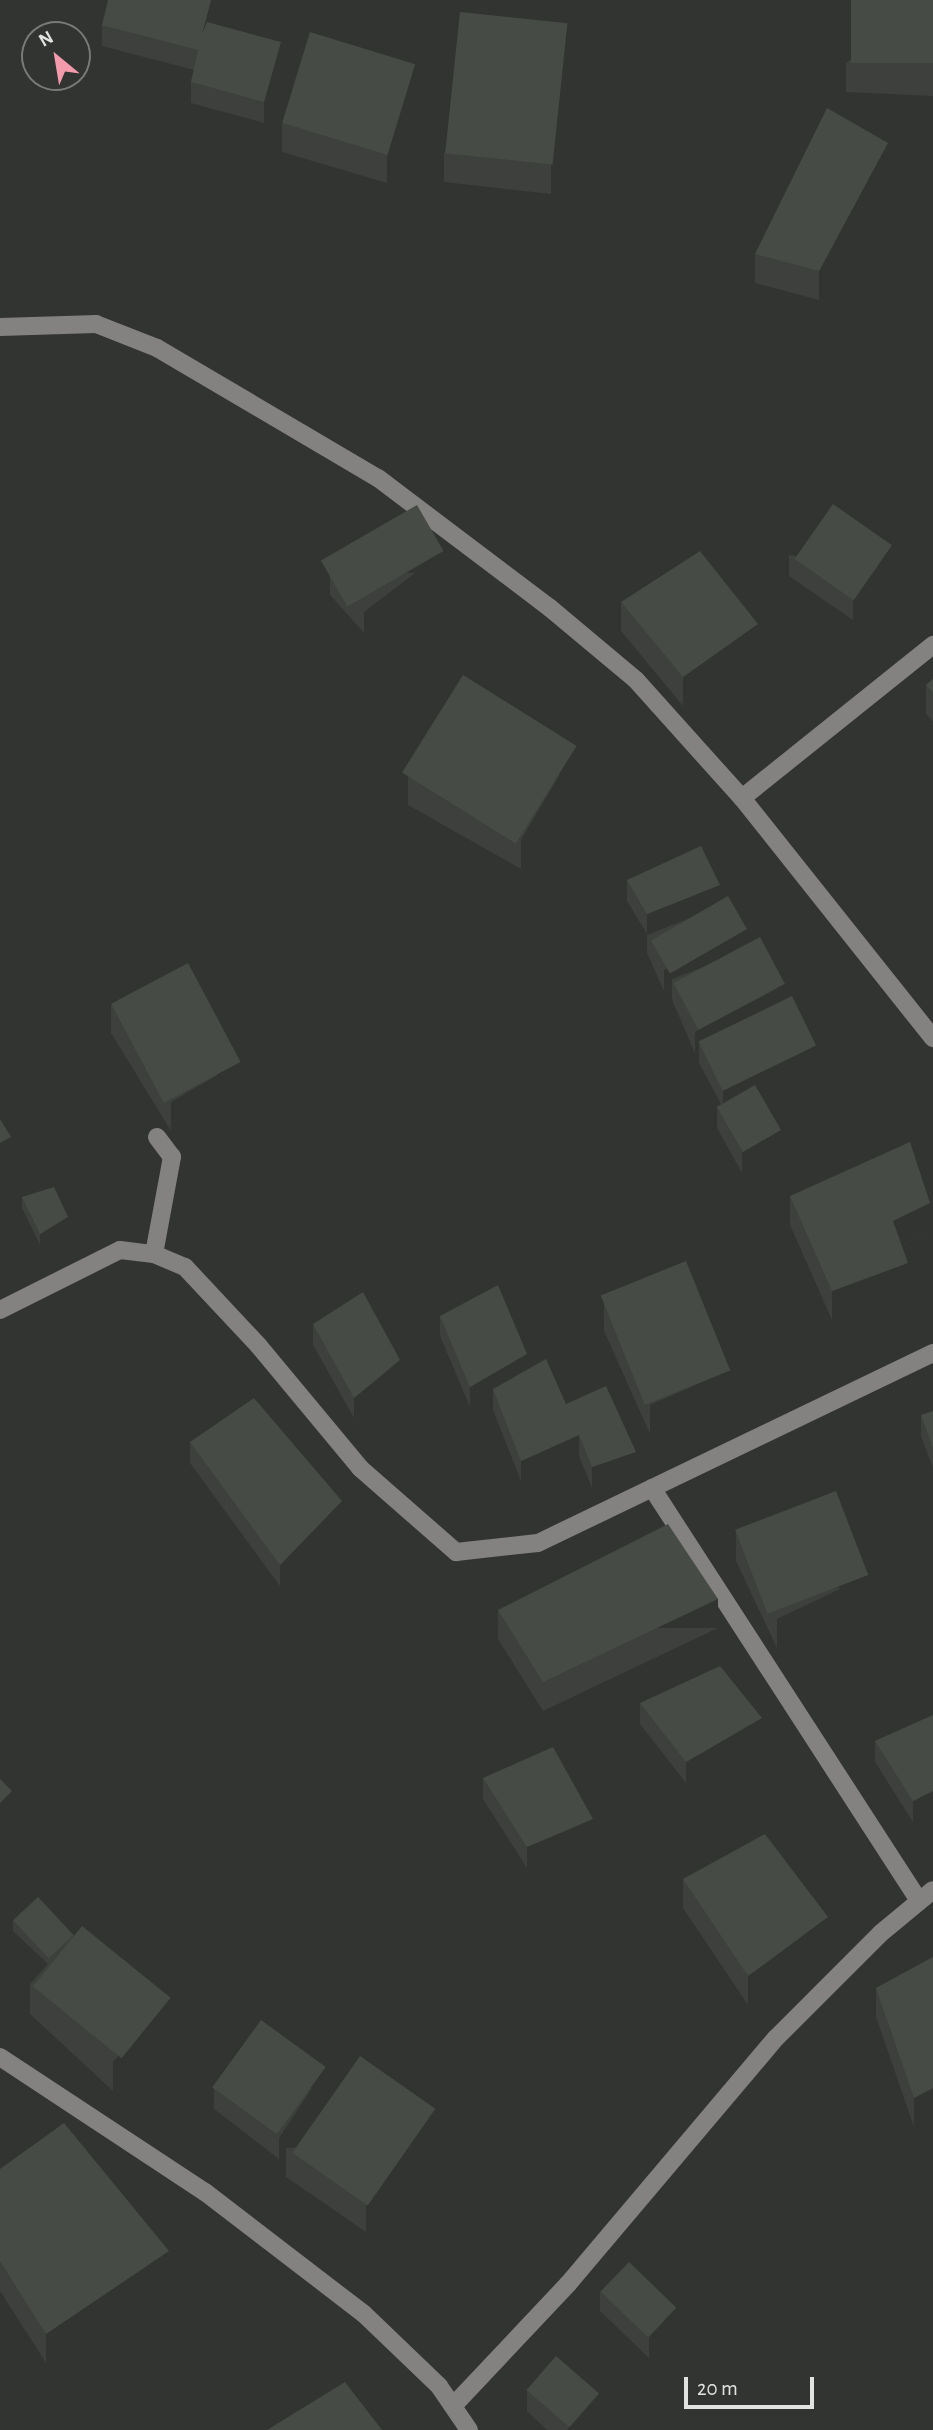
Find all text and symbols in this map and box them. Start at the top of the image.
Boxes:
north arrow [21,21,91,91]
text: N [36,28,57,51]
scale bar [688,2364,818,2408]
text: 20 m [697,2378,738,2399]

